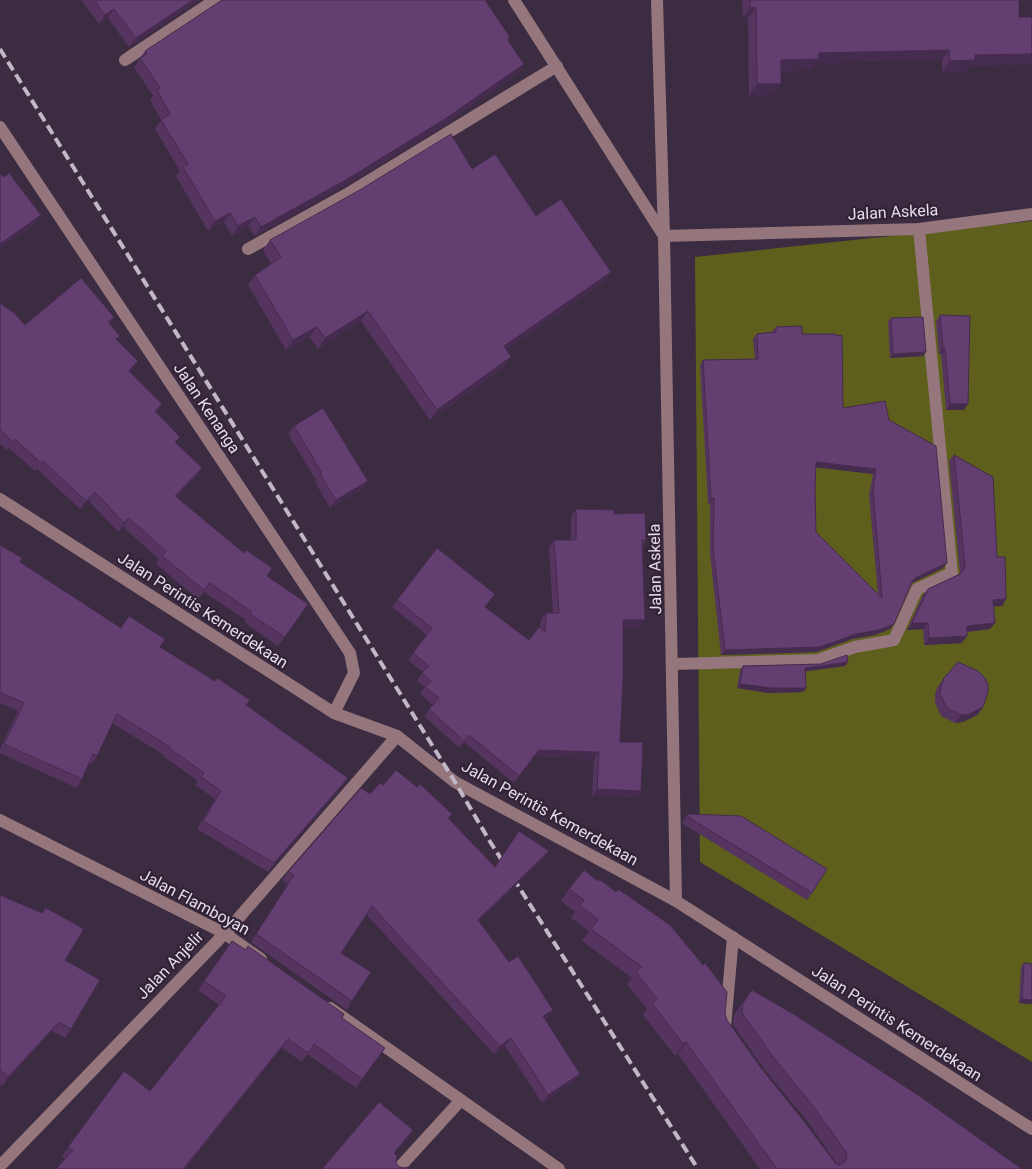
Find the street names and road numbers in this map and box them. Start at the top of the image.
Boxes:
street label: Jalan Askela [847,200,939,224]
street label: Jalan Kenanga [170,359,244,457]
street label: Jalan Askela [645,524,665,614]
street label: Jalan Perintis Kemerdekaan [114,548,292,672]
street label: Jalan Perintis Kemerdekaan [458,756,642,870]
street label: Jalan Flamboyan [137,865,253,939]
street label: Jalan Anjelir [133,926,208,1003]
street label: Jalan Perintis Kemerdekaan [808,961,986,1085]

